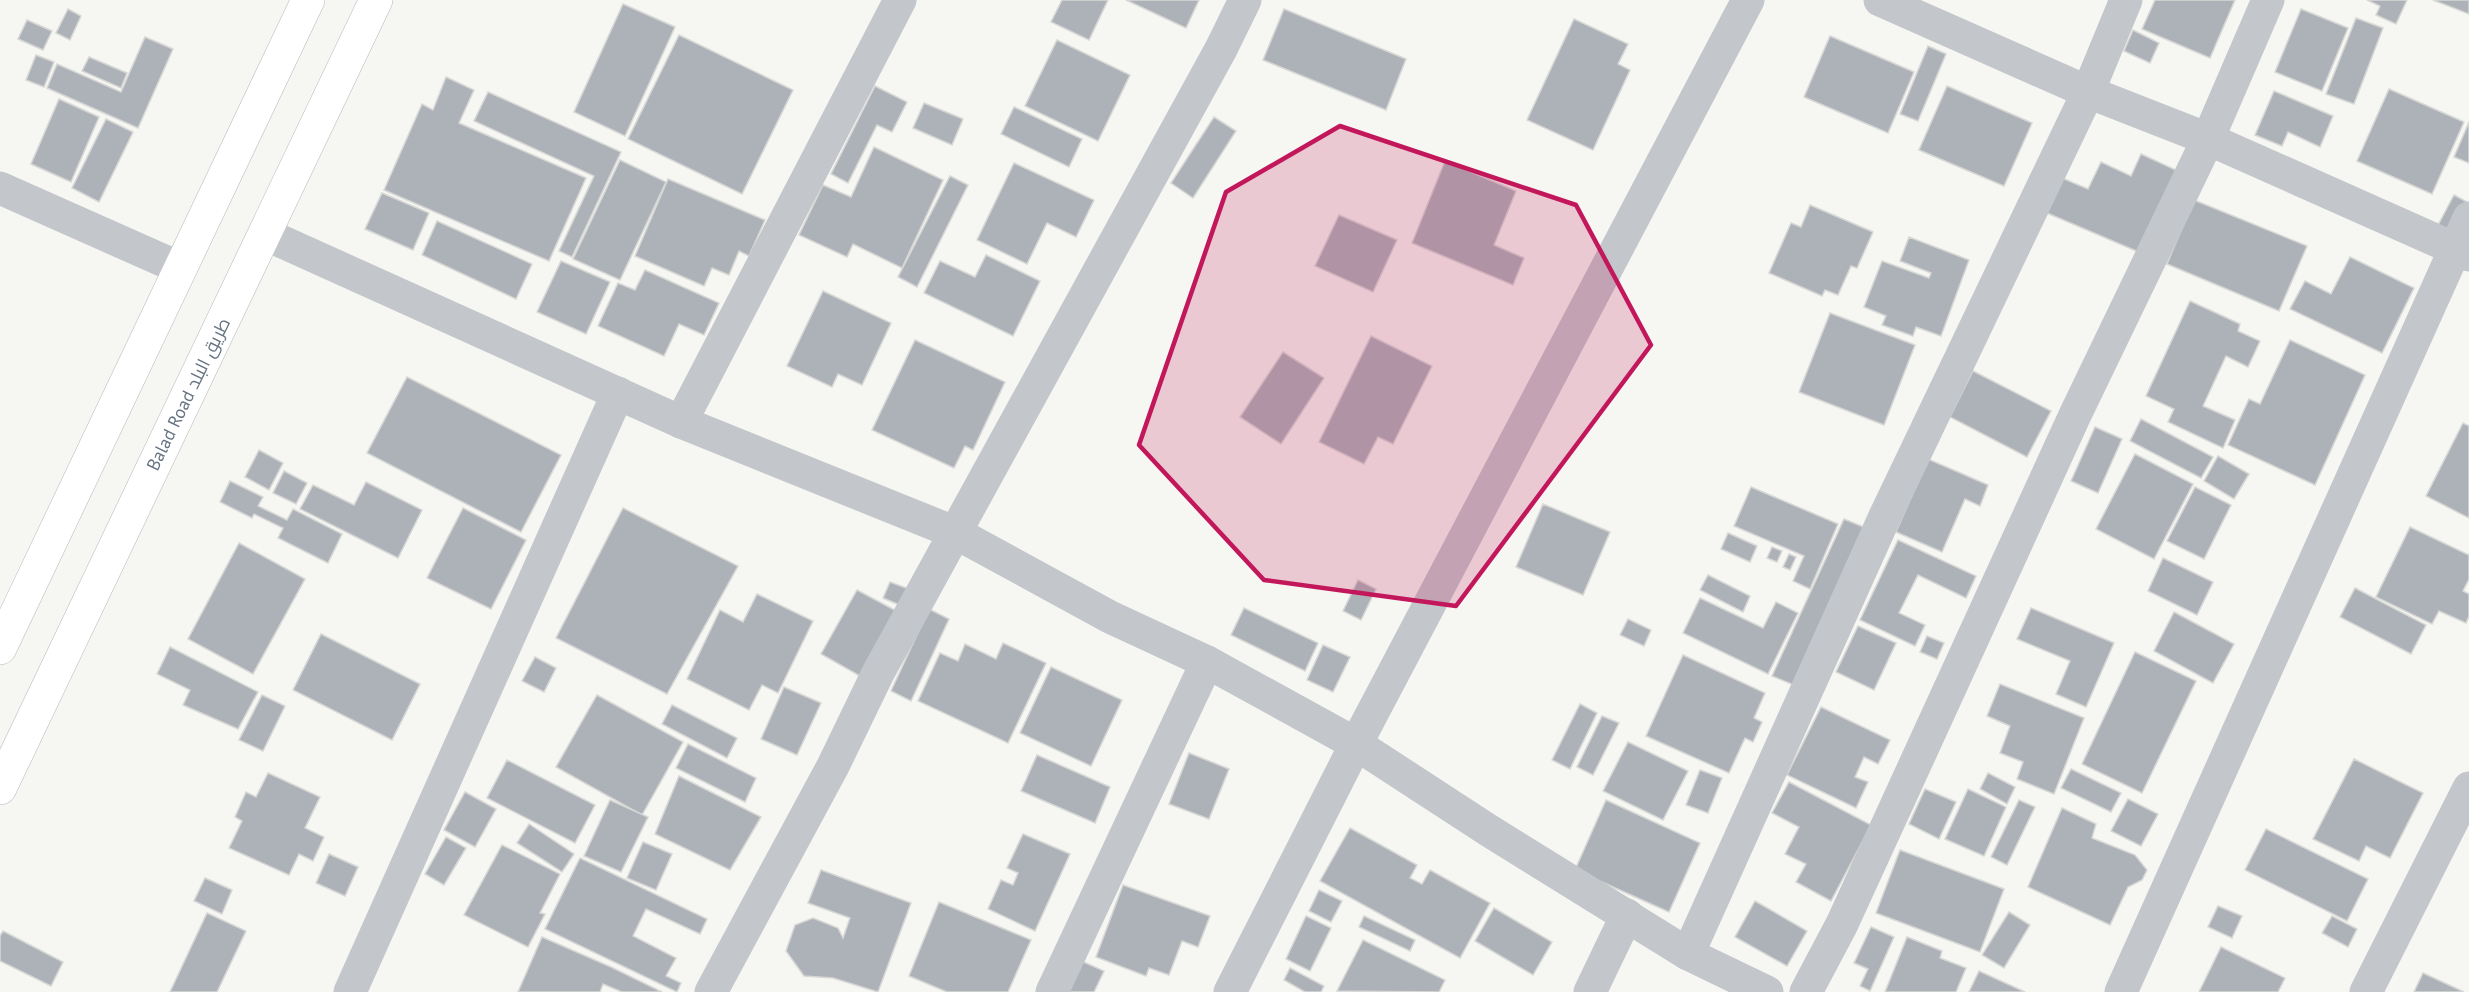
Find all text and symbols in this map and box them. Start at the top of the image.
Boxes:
street label: Balad Road طريق البلد [141,314,236,475]

